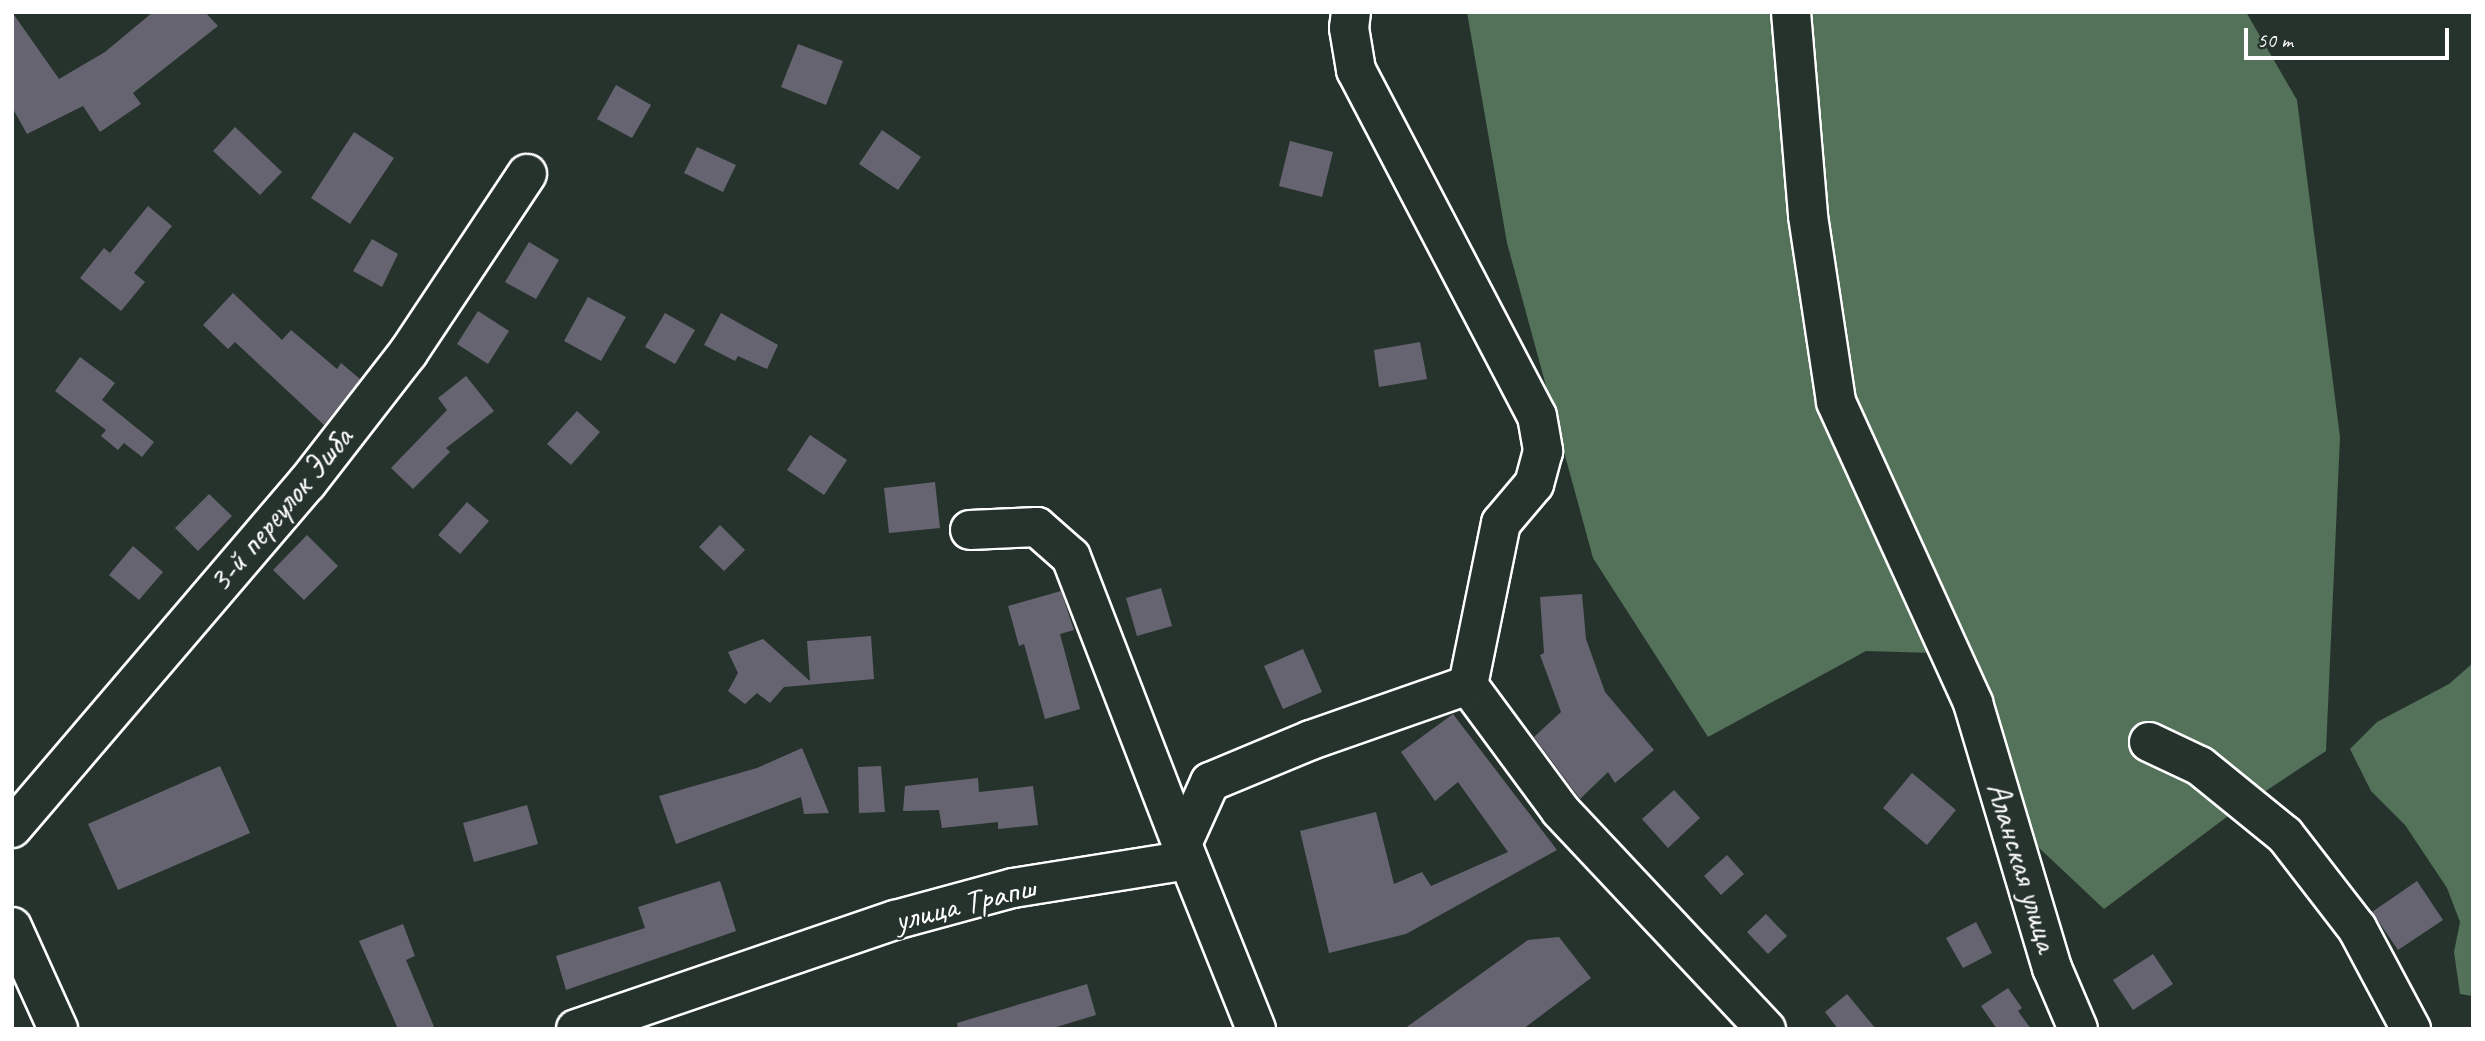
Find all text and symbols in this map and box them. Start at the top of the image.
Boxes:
scale bar [2247,14,2452,58]
text: 50 m [2257,27,2293,53]
street label: 3-й переулок Эшба [200,419,362,601]
street label: Аланская улица [1977,777,2067,957]
street label: улица Трапш [891,868,1039,940]

